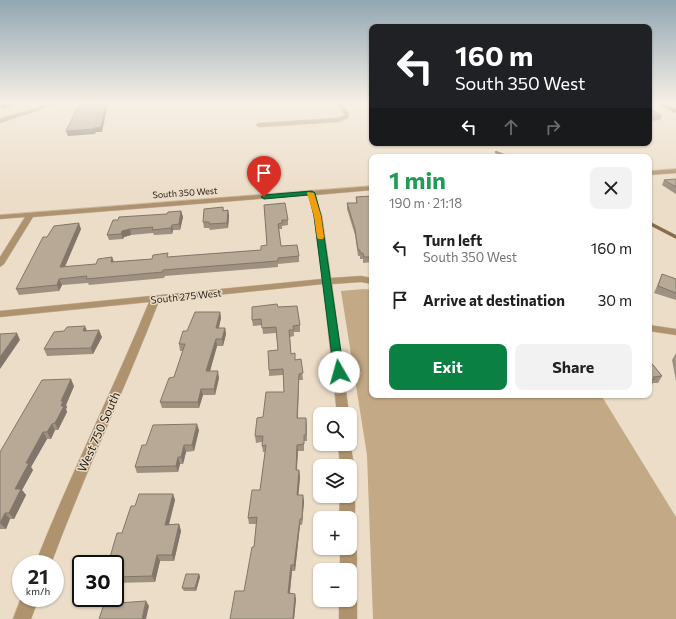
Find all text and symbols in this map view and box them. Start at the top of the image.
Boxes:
text: 160 m [455,38,533,72]
icon: left [389,40,441,92]
text: South 350 West [455,72,585,94]
icon: left [458,116,480,138]
icon: ahead [500,116,522,138]
icon: right [542,116,564,138]
pin [247,156,281,197]
icon: arrive [253,162,275,184]
text: 1 min [389,165,446,194]
button: close [590,167,632,209]
street label: South 350 West [152,185,218,200]
text: 190 m · 21:18 [389,195,462,211]
text: Turn left [423,231,482,249]
icon: left [389,237,411,259]
text: 160 m [591,239,632,257]
text: South 350 West [423,249,517,265]
street label: South 275 West [150,286,222,306]
icon: arrive [389,289,411,311]
text: Arrive at destination [423,291,565,309]
text: 30 m [598,291,632,309]
button: Exit [389,344,507,390]
button: Share [515,344,632,390]
position arrow [318,351,360,393]
street label: West 750 South [74,389,122,474]
map controls [313,407,357,607]
button: search [313,407,357,451]
button: layers [313,459,357,503]
button: + [313,511,357,555]
speed limit sign: 30 [72,555,124,607]
button: − [313,563,357,607]
text: 21 [28,564,48,588]
text: km/h [26,585,50,597]

